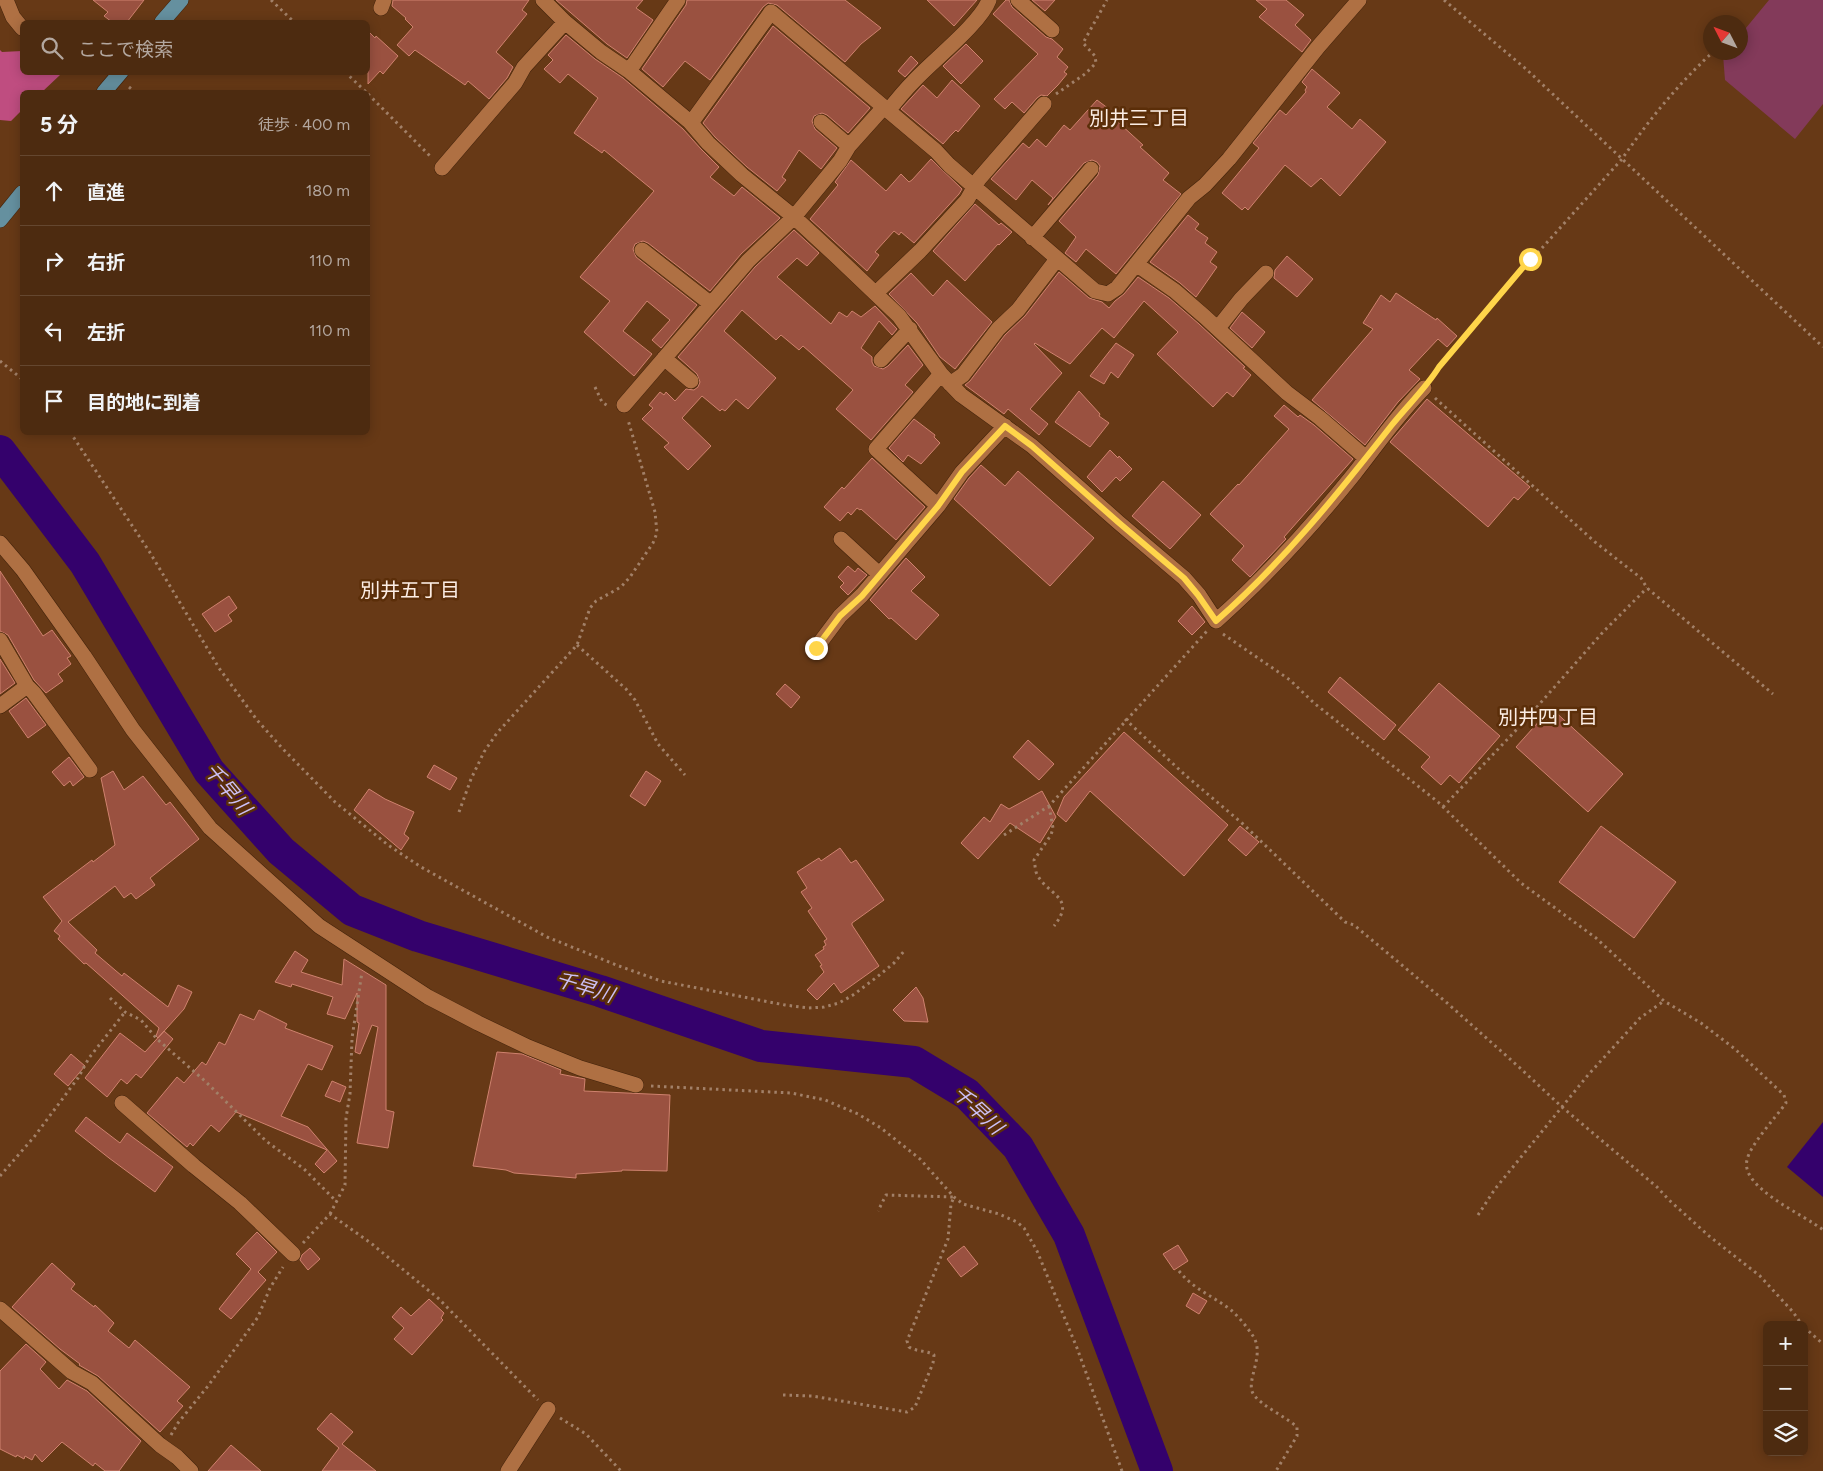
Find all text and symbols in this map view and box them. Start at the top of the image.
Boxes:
north arrow [1703,15,1748,60]
search box [20,20,370,75]
icon: search [38,34,66,62]
text: ここで検索 [78,38,173,61]
district label: 別井三丁目 [1089,106,1189,130]
text: 5 分 [40,112,78,137]
text: 徒歩 · 400 m [258,115,350,134]
icon: ahead [40,177,68,205]
text: 直進 [87,181,125,204]
text: 180 m [306,181,350,200]
icon: right [40,247,68,275]
route start [1519,248,1542,271]
text: 右折 [87,251,125,274]
text: 110 m [309,251,350,270]
icon: left [40,317,68,345]
text: 左折 [87,321,125,344]
text: 110 m [309,321,350,340]
icon: arrive [40,387,68,415]
text: 目的地に到着 [87,391,201,414]
district label: 別井五丁目 [360,578,460,602]
route end [805,637,828,660]
district label: 別井四丁目 [1498,705,1598,729]
water label: 千早川 [200,758,258,821]
water label: 千早川 [553,967,619,1008]
water label: 千早川 [948,1081,1010,1141]
map controls [1763,1321,1808,1456]
button: + [1763,1321,1808,1366]
button: − [1763,1366,1808,1411]
button: layers [1763,1411,1808,1456]

